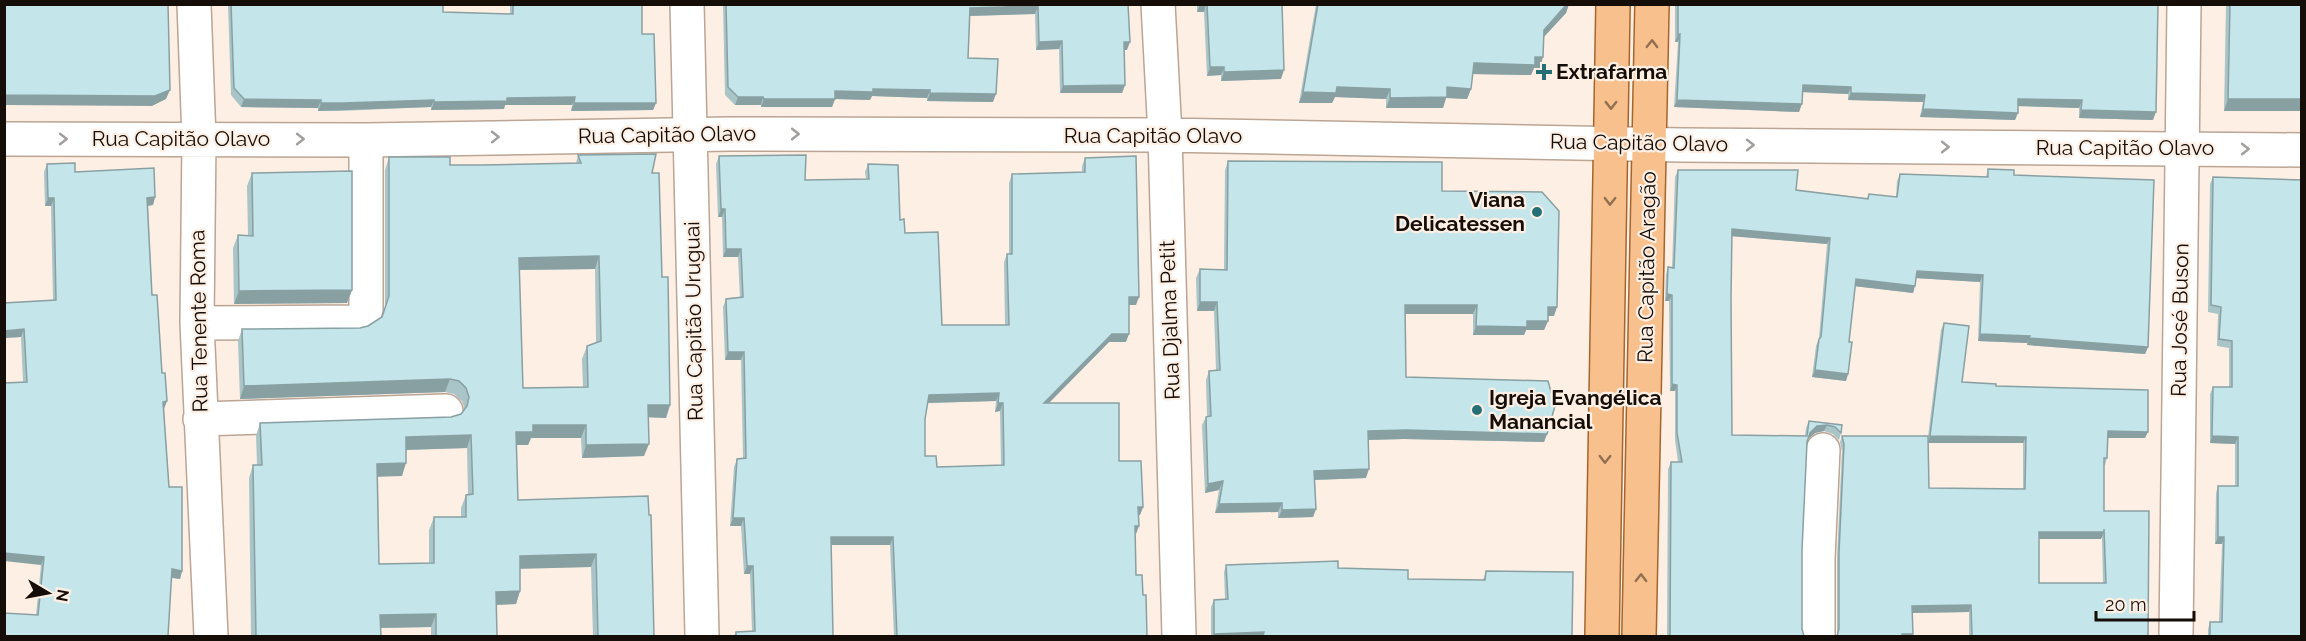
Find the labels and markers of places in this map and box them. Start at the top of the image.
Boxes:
place label: Extrafarma [1556,59,1667,84]
marker: Extrafarma [1537,65,1551,79]
place label: Viana Delicatessen [1395,187,1525,236]
marker: Viana Delicatessen [1530,205,1544,219]
place label: Igreja Evangélica Manancial [1489,385,1662,434]
marker: Igreja Evangélica Manancial [1470,403,1484,417]

